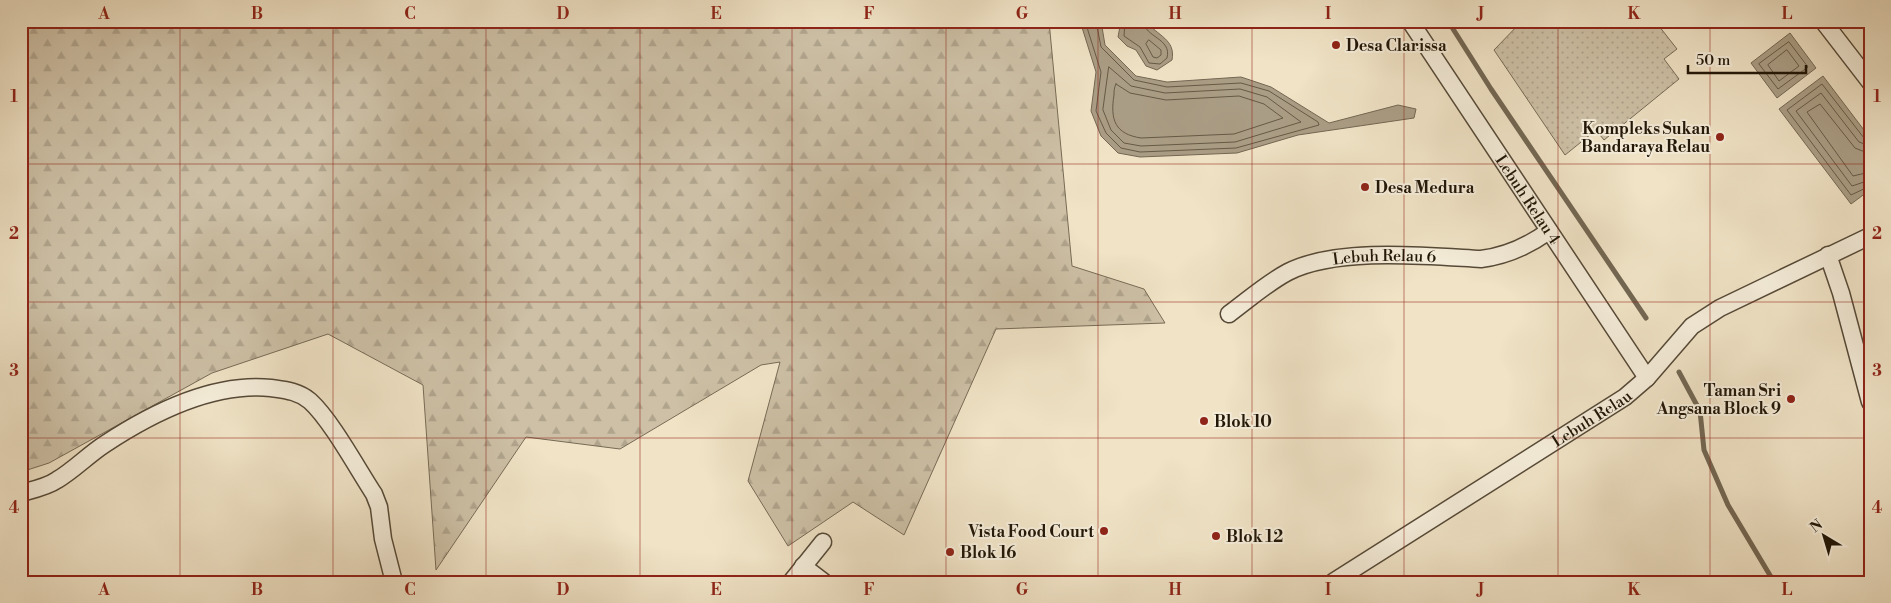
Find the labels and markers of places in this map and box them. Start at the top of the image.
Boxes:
place label: Desa Clarissa [1346,36,1447,56]
marker: Desa Clarissa [1330,39,1342,51]
place label: Kompleks Sukan Bandaraya Relau [1581,119,1710,157]
marker: Kompleks Sukan Bandaraya Relau [1714,131,1726,143]
place label: Desa Medura [1375,178,1475,198]
marker: Desa Medura [1359,181,1371,193]
place label: Taman Sri Angsana Block 9 [1656,381,1781,419]
marker: Taman Sri Angsana Block 9 [1785,393,1797,405]
place label: Blok 10 [1214,412,1272,432]
marker: Blok 10 [1198,415,1210,427]
place label: Vista Food Court [967,522,1094,542]
marker: Vista Food Court [1098,525,1110,537]
place label: Blok 12 [1226,527,1283,547]
marker: Blok 12 [1210,530,1222,542]
place label: Blok 16 [960,543,1016,563]
marker: Blok 16 [944,546,956,558]

